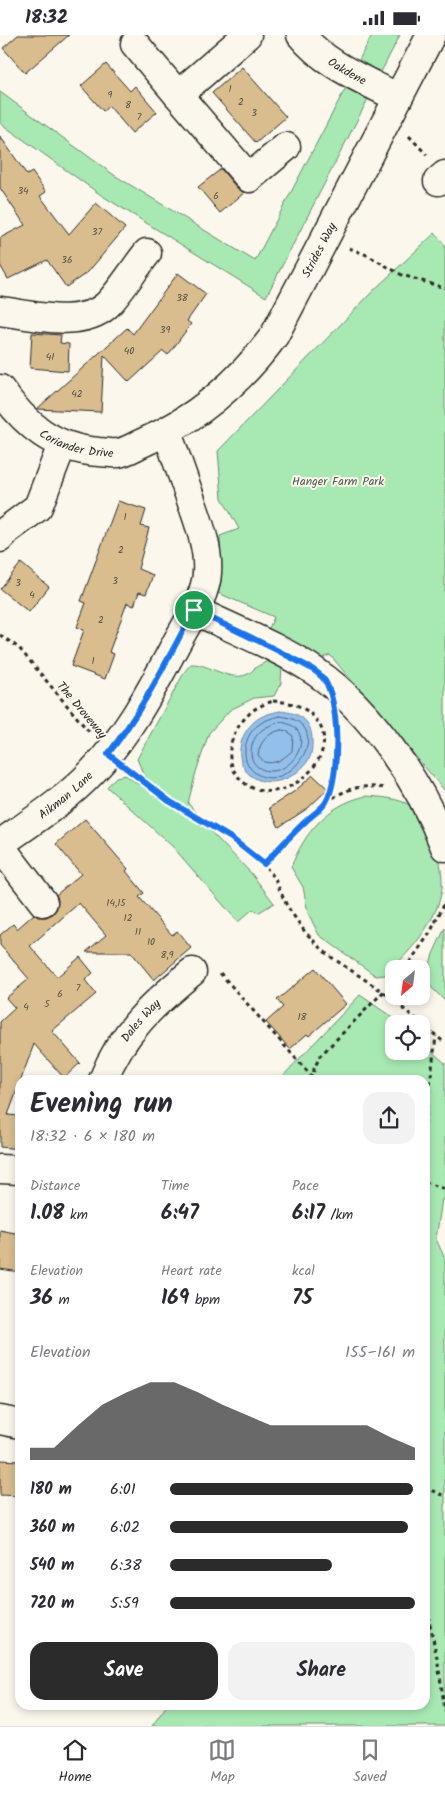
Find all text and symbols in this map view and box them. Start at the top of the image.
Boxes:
text: 18:32 [25,3,68,33]
street label: Oakdene [324,53,370,90]
house number: 1 [228,81,232,97]
house number: 9 [108,87,113,103]
house number: 2 [238,94,244,110]
house number: 8 [125,97,132,113]
house number: 3 [251,105,257,121]
house number: 7 [137,109,142,125]
house number: 34 [17,183,29,199]
house number: 6 [213,188,219,204]
street label: Strides Way [297,219,342,281]
house number: 37 [92,224,103,240]
house number: 36 [61,252,73,268]
house number: 38 [176,290,189,306]
house number: 39 [160,322,170,338]
house number: 40 [124,343,134,359]
house number: 41 [46,349,54,365]
house number: 42 [71,386,83,402]
street label: Coriander Drive [35,425,115,463]
park label: Hanger Farm Park [292,472,384,491]
house number: 1 [123,509,127,525]
house number: 2 [118,542,124,558]
house number: 3 [112,573,118,589]
house number: 3 [15,575,21,591]
house number: 4 [29,587,35,603]
pin [173,589,215,631]
icon: arrive [180,596,208,624]
house number: 2 [98,612,104,628]
house number: 1 [91,653,95,669]
street label: The Droveway [52,677,112,744]
street label: Aikman Lane [35,767,98,824]
house number: 14,15 [106,895,126,911]
house number: 12 [124,910,133,926]
house number: 11 [135,924,141,940]
house number: 10 [147,934,155,950]
house number: 8,9 [160,947,174,963]
north arrow [385,960,430,1005]
map controls [385,960,430,1060]
house number: 7 [76,980,81,996]
house number: 6 [57,986,63,1002]
street label: Dales Way [117,994,166,1046]
house number: 5 [44,996,50,1012]
house number: 4 [23,999,29,1015]
house number: 18 [297,1009,308,1025]
button: locate [385,1015,430,1060]
text: Evening run [30,1082,173,1127]
button: share [363,1092,415,1144]
text: 18:32 · 6 × 180 m [30,1124,155,1149]
text: Distance [30,1175,80,1197]
text: Time [161,1175,189,1197]
text: Pace [292,1175,319,1197]
text: 1.08 [30,1197,64,1230]
text: 6:47 [161,1197,199,1230]
text: 6:17 [292,1197,325,1230]
text: km [64,1204,88,1226]
text: /km [325,1204,353,1226]
text: Elevation [30,1260,83,1282]
text: Heart rate [161,1260,222,1282]
text: kcal [292,1260,315,1282]
text: 36 [30,1282,53,1315]
text: 169 [161,1282,189,1315]
text: 75 [292,1282,313,1315]
text: m [53,1289,70,1311]
text: bpm [189,1289,220,1311]
text: Elevation [30,1340,91,1365]
text: 155–161 m [345,1340,415,1365]
text: 180 m [30,1477,72,1502]
text: 6:01 [110,1477,136,1502]
text: 360 m [30,1515,75,1540]
text: 6:02 [110,1515,140,1540]
text: 540 m [30,1553,74,1578]
text: 6:38 [110,1553,142,1578]
text: 720 m [30,1591,74,1616]
text: 5:59 [110,1591,139,1616]
button: Save [30,1642,218,1700]
button: Share [228,1642,415,1700]
tab: Home [58,1736,92,1788]
tab: Map [208,1736,236,1788]
tab: Saved [353,1736,387,1788]

